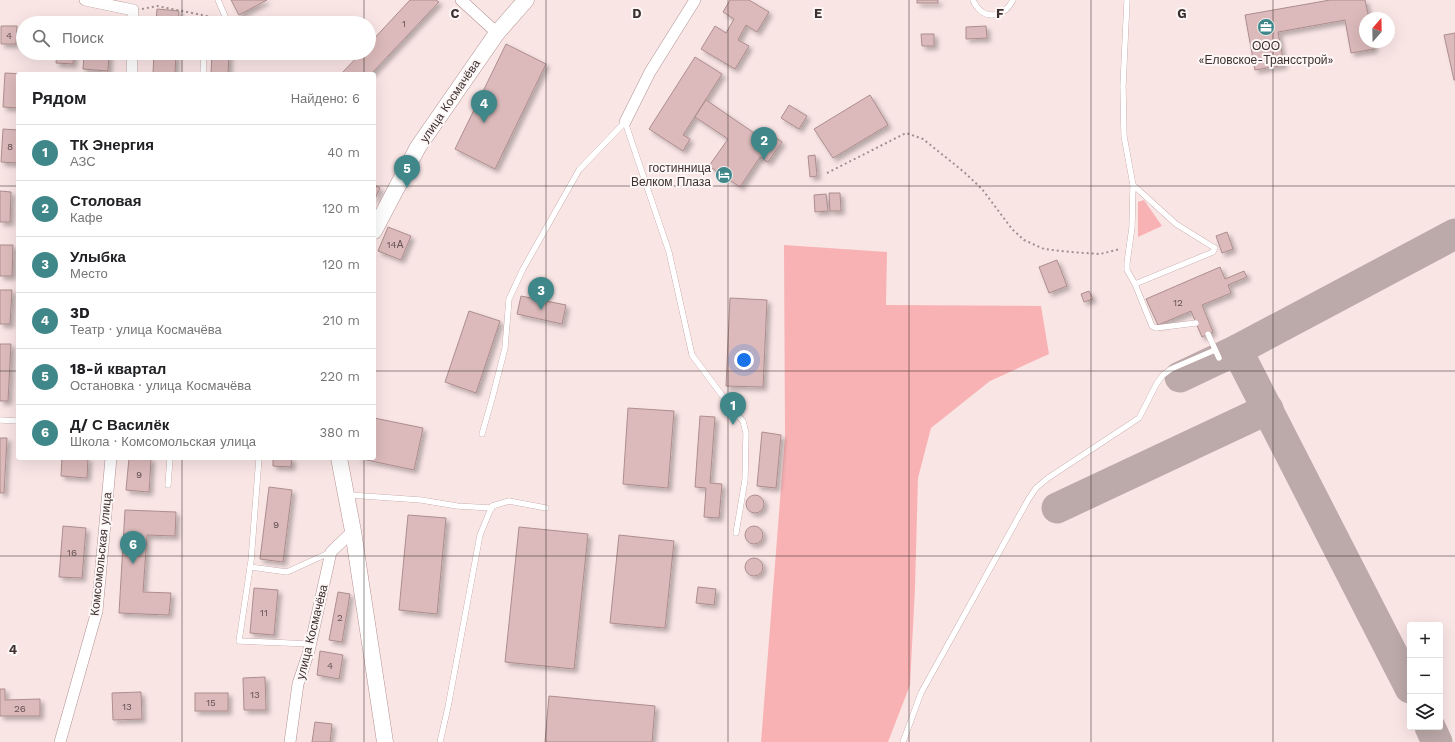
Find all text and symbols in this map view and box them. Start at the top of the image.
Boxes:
text: C [451,6,460,21]
text: D [632,6,642,21]
text: E [814,6,822,21]
text: F [996,6,1004,21]
text: G [1177,6,1187,21]
north arrow [1359,12,1395,48]
search box [16,16,376,60]
office icon: ООО «Еловское-Трансстрой» [1256,17,1276,37]
house number: 1 [402,18,406,29]
icon: search [30,27,52,49]
text: Поиск [62,29,104,47]
house number: 4 [6,30,12,41]
place label: ООО «Еловское-Трансстрой» [1199,39,1334,67]
street label: улица Космачёва [417,57,483,145]
text: Рядом [32,88,87,108]
pin: 4 [471,90,497,123]
text: Найдено: 6 [291,91,360,106]
pin: 2 [751,127,777,160]
text: ТК Энергия [70,136,154,154]
house number: 8 [7,141,13,152]
text: 1 [42,145,48,160]
text: 40 m [327,145,360,160]
text: АЗС [70,154,96,169]
pin: 5 [394,155,420,188]
place label: гостинница Велком Плаза [631,161,711,189]
hotel icon: гостинница Велком Плаза [714,165,734,185]
text: Столовая [70,192,141,210]
text: 2 [41,201,49,216]
text: 120 m [322,201,360,216]
text: Кафе [70,210,103,225]
house number: 14А [387,239,404,250]
text: Улыбка [70,248,126,266]
text: 3 [41,257,49,272]
text: 120 m [322,257,360,272]
text: Место [70,266,108,281]
pin: 3 [528,277,554,310]
house number: 12 [1173,297,1183,308]
text: 3D [70,304,90,322]
text: 4 [41,313,49,328]
text: 210 m [322,313,360,328]
text: Театр · улица Космачёва [70,322,222,337]
your location [734,350,754,370]
text: 18-й квартал [70,360,166,378]
text: 5 [41,369,49,384]
text: 220 m [320,369,360,384]
text: Остановка · улица Космачёва [70,378,251,393]
pin: 1 [720,392,746,425]
text: Д/ С Василёк [70,416,169,434]
text: 6 [41,425,49,440]
text: 380 m [320,425,360,440]
text: Школа · Комсомольская улица [70,434,256,449]
house number: 9 [136,469,142,480]
street label: Комсомольская улица [88,491,114,617]
house number: 9 [273,519,279,530]
pin: 6 [120,531,146,564]
house number: 16 [67,547,77,558]
street label: улица Космачёва [293,583,331,681]
house number: 11 [260,607,268,618]
house number: 2 [337,612,343,623]
map controls [1407,622,1443,730]
button: + [1407,622,1443,658]
text: 4 [9,642,18,657]
button: − [1407,658,1443,694]
house number: 4 [327,660,333,671]
house number: 13 [250,689,260,700]
button: layers [1407,694,1443,730]
house number: 15 [206,697,216,708]
house number: 13 [122,701,132,712]
house number: 26 [14,703,26,714]

